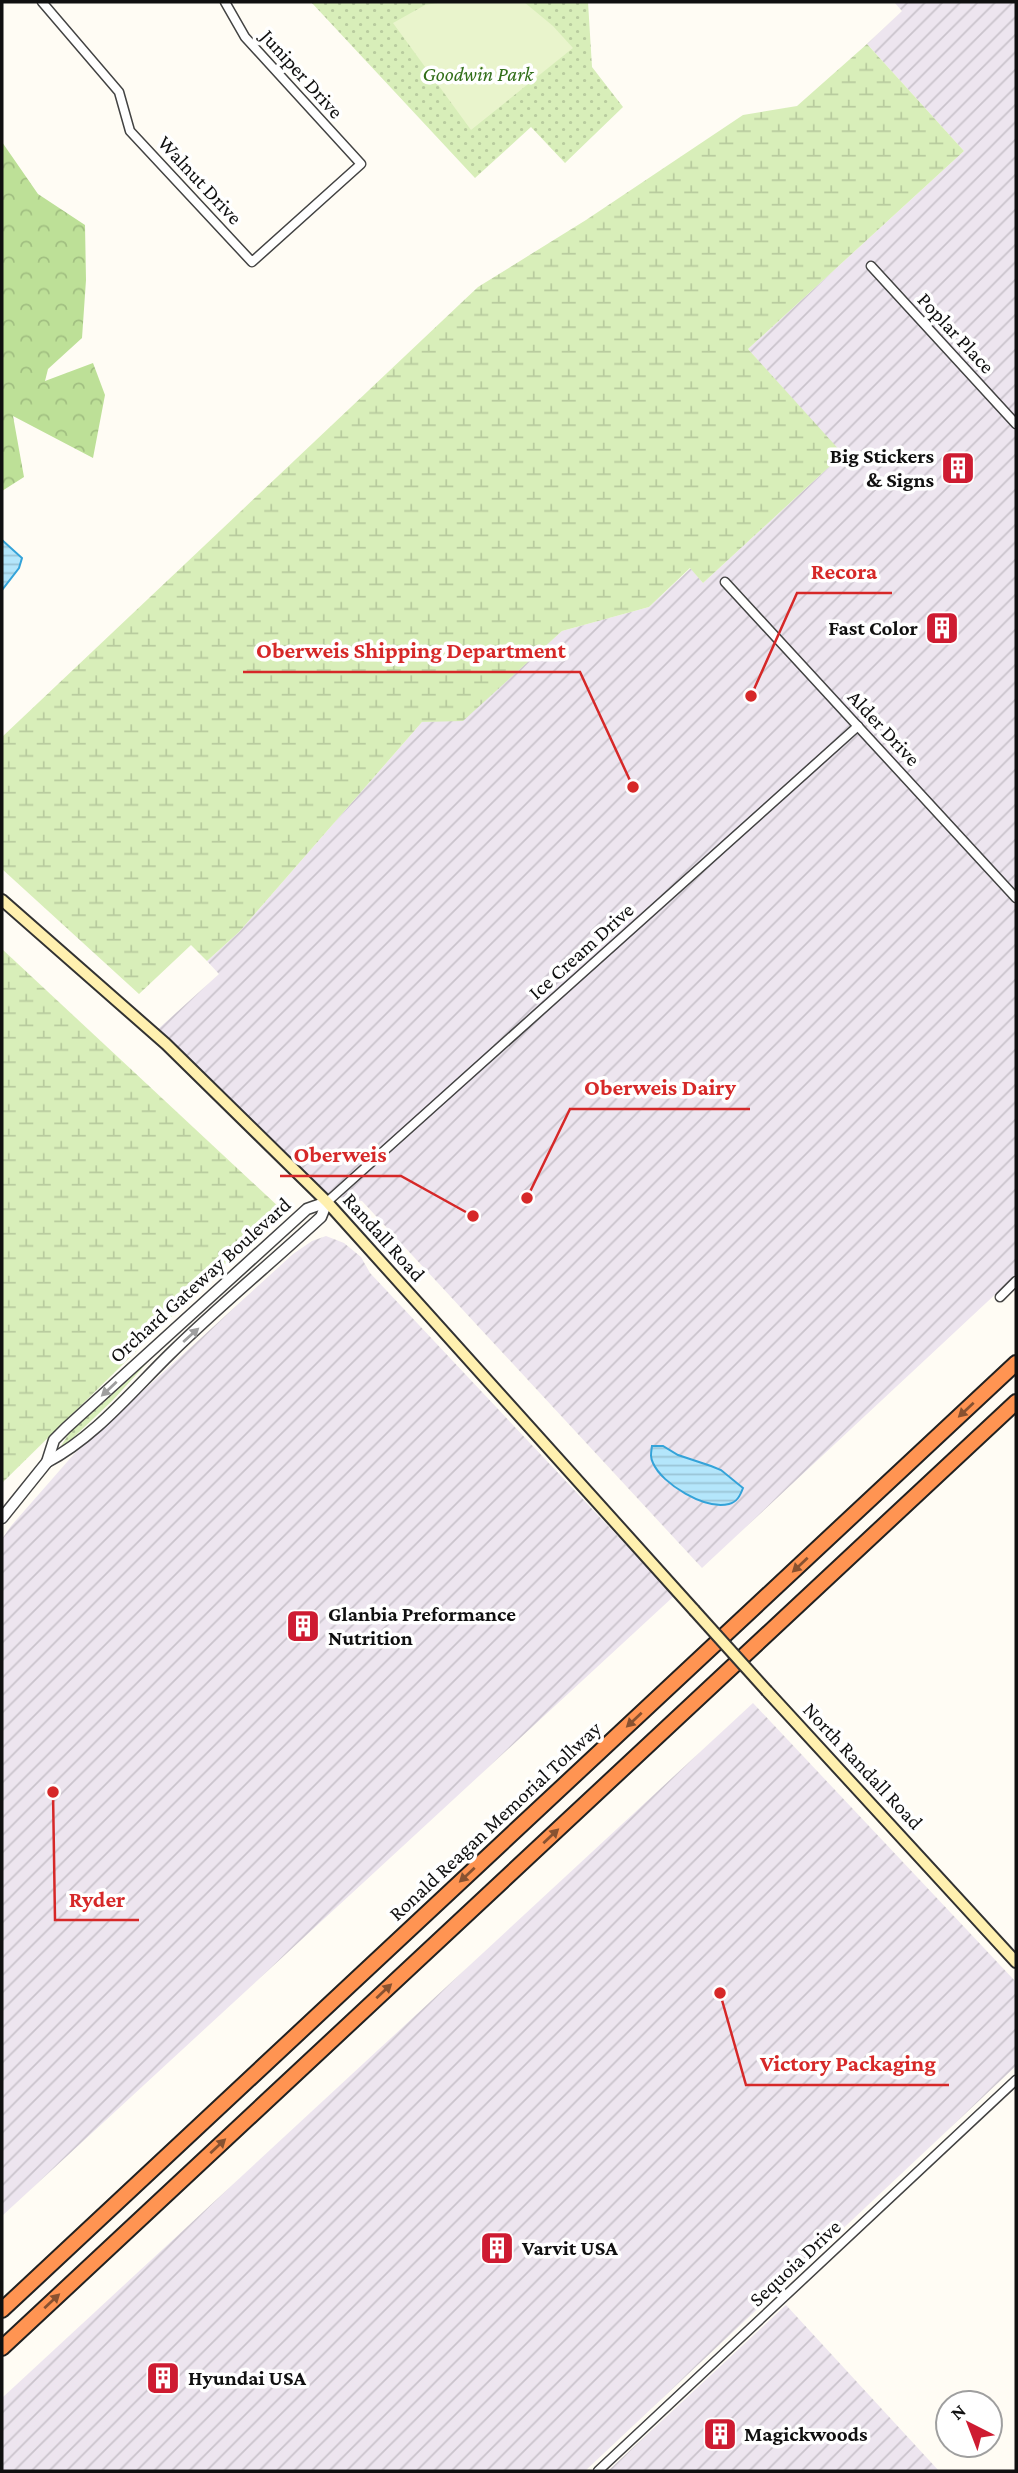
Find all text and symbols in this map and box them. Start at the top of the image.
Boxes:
street label: Juniper Drive [254,23,348,123]
park label: Goodwin Park [422,62,534,86]
street label: Walnut Drive [153,131,247,229]
street label: Poplar Place [913,288,999,378]
place label: Big Stickers & Signs [830,444,934,492]
building icon: Big Stickers & Signs [939,449,977,487]
callout: Recora [797,549,892,593]
text: Recora [811,558,878,584]
building icon: Fast Color [923,609,961,647]
place label: Fast Color [828,616,919,640]
callout: Oberweis Shipping Department [243,628,580,672]
text: Oberweis Shipping Department [256,637,567,663]
street label: Alder Drive [843,685,925,771]
street label: Ice Cream Drive [524,898,638,1004]
callout: Oberweis Dairy [570,1065,750,1109]
text: Oberweis Dairy [584,1074,737,1100]
callout: Oberweis [280,1132,401,1176]
text: Oberweis [293,1141,387,1167]
street label: Randall Road [338,1188,430,1286]
street label: Orchard Gateway Boulevard [105,1192,295,1368]
one-way arrow [182,1327,200,1343]
one-way arrow [101,1380,118,1396]
one-way arrow [957,1402,975,1418]
one-way arrow [792,1557,809,1573]
place label: Glanbia Preformance Nutrition [328,1602,516,1650]
building icon: Glanbia Preformance Nutrition [284,1607,322,1645]
street label: North Randall Road [798,1698,928,1834]
one-way arrow [626,1712,643,1728]
street label: Ronald Reagan Memorial Tollway [384,1716,606,1926]
one-way arrow [542,1828,560,1844]
one-way arrow [459,1867,476,1883]
callout: Ryder [55,1876,139,1920]
text: Ryder [69,1886,125,1912]
one-way arrow [376,1983,393,1999]
callout: Victory Packaging [746,2041,949,2085]
text: Victory Packaging [759,2050,936,2076]
one-way arrow [209,2139,226,2155]
street label: Sequoia Drive [744,2215,846,2311]
building icon: Varvit USA [478,2229,516,2267]
place label: Varvit USA [521,2236,618,2260]
one-way arrow [43,2294,60,2310]
building icon: Hyundai USA [144,2359,182,2397]
place label: Hyundai USA [188,2366,306,2390]
north arrow [934,2389,1004,2459]
text: N [946,2400,970,2424]
building icon: Magickwoods [701,2415,739,2453]
place label: Magickwoods [744,2422,868,2446]

